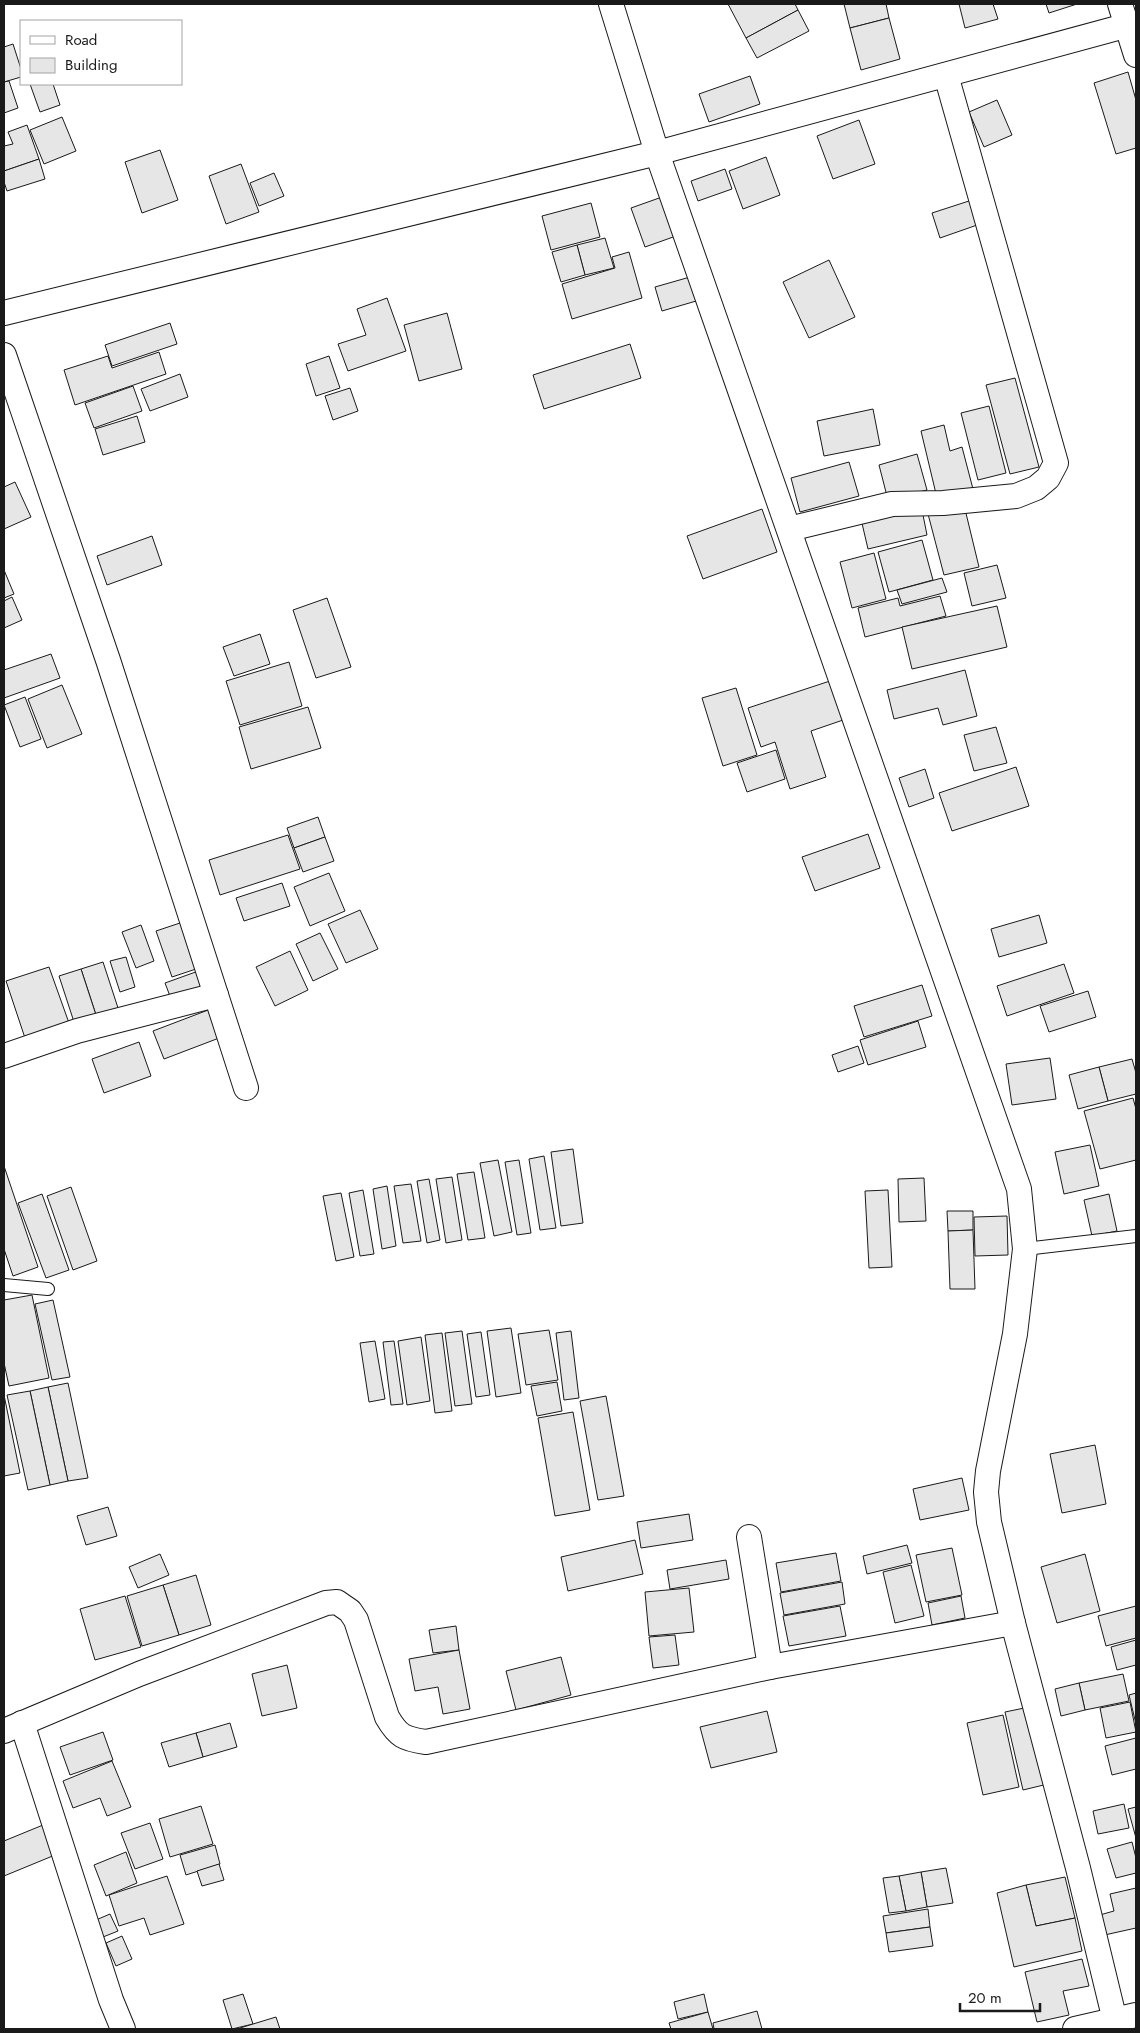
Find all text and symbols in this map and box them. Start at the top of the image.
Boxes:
legend [20,20,182,85]
text: Road [65,29,97,51]
text: Building [65,54,117,76]
scale bar [960,1980,1040,2012]
text: 20 m [968,1987,1002,2009]

